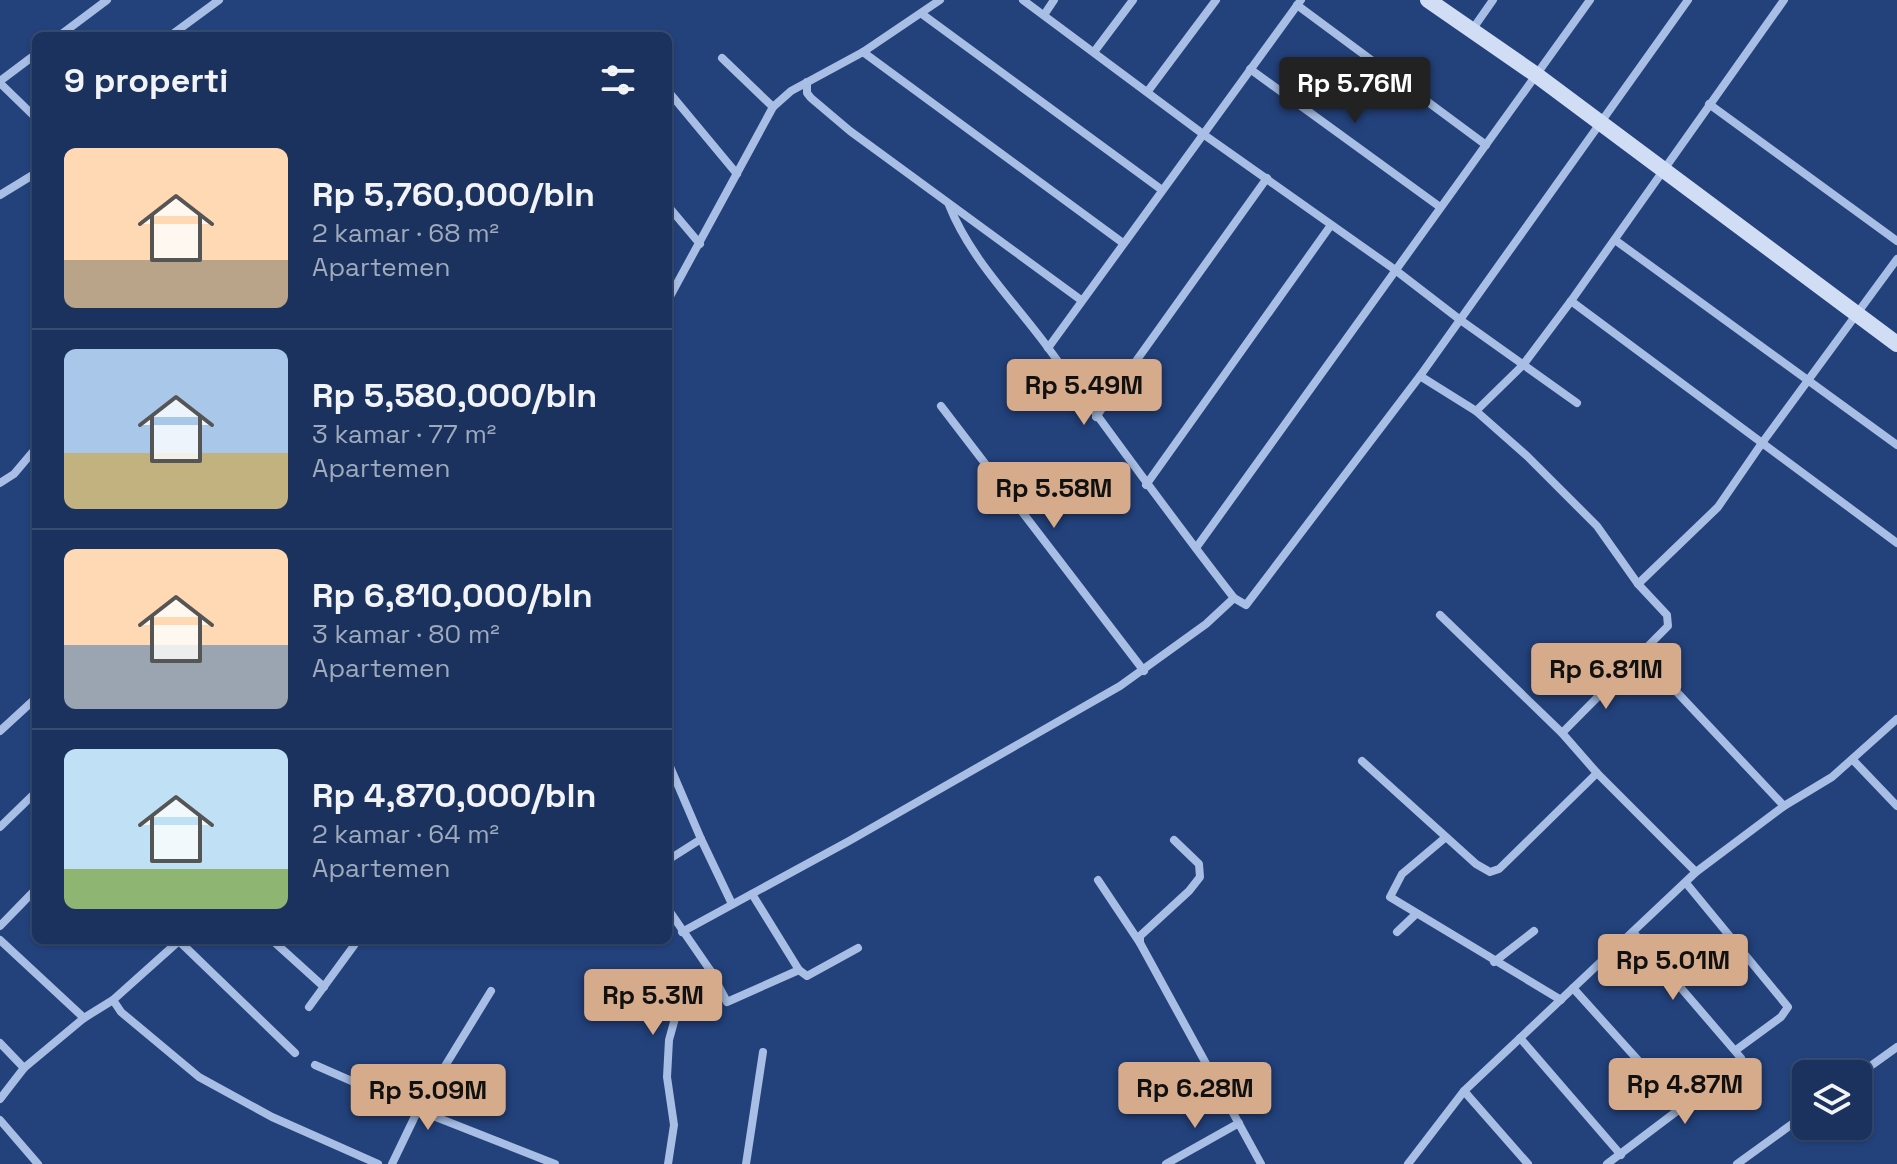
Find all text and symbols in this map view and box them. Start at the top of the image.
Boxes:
pin: Rp 5.76M [1272,57,1438,125]
icon: filters [596,58,640,102]
text: 9 properti [64,59,228,102]
text: Rp 5.76M [1297,66,1413,100]
text: Rp 5,760,000/bln [312,173,595,216]
icon: home [128,180,224,276]
text: 2 kamar · 68 m² [312,216,499,250]
text: Apartemen [312,250,450,284]
pin: Rp 5.49M [1001,359,1167,427]
text: Rp 5.49M [1025,368,1143,402]
text: Rp 5,580,000/bln [312,374,597,417]
icon: home [128,381,224,477]
text: 3 kamar · 77 m² [312,417,496,451]
text: Apartemen [312,451,450,485]
pin: Rp 5.58M [971,462,1137,530]
text: Rp 5.58M [995,471,1113,505]
text: Rp 6,810,000/bln [312,574,593,617]
icon: home [128,581,224,677]
text: 3 kamar · 80 m² [312,617,500,651]
pin: Rp 6.81M [1523,643,1689,711]
text: Apartemen [312,651,450,685]
text: Rp 6.81M [1549,652,1663,686]
text: Rp 4,870,000/bln [312,774,596,817]
icon: home [128,781,224,877]
text: 2 kamar · 64 m² [312,817,499,851]
text: Apartemen [312,851,450,885]
pin: Rp 5.01M [1590,934,1756,1002]
text: Rp 5.01M [1616,943,1730,977]
pin: Rp 5.3M [579,969,727,1037]
text: Rp 5.3M [602,978,704,1012]
pin: Rp 4.87M [1602,1058,1768,1126]
map controls [1792,1060,1872,1140]
button: layers [1792,1060,1872,1140]
pin: Rp 6.28M [1112,1062,1278,1130]
pin: Rp 5.09M [345,1064,511,1132]
text: Rp 4.87M [1627,1067,1743,1101]
text: Rp 6.28M [1136,1071,1254,1105]
text: Rp 5.09M [369,1073,487,1107]

